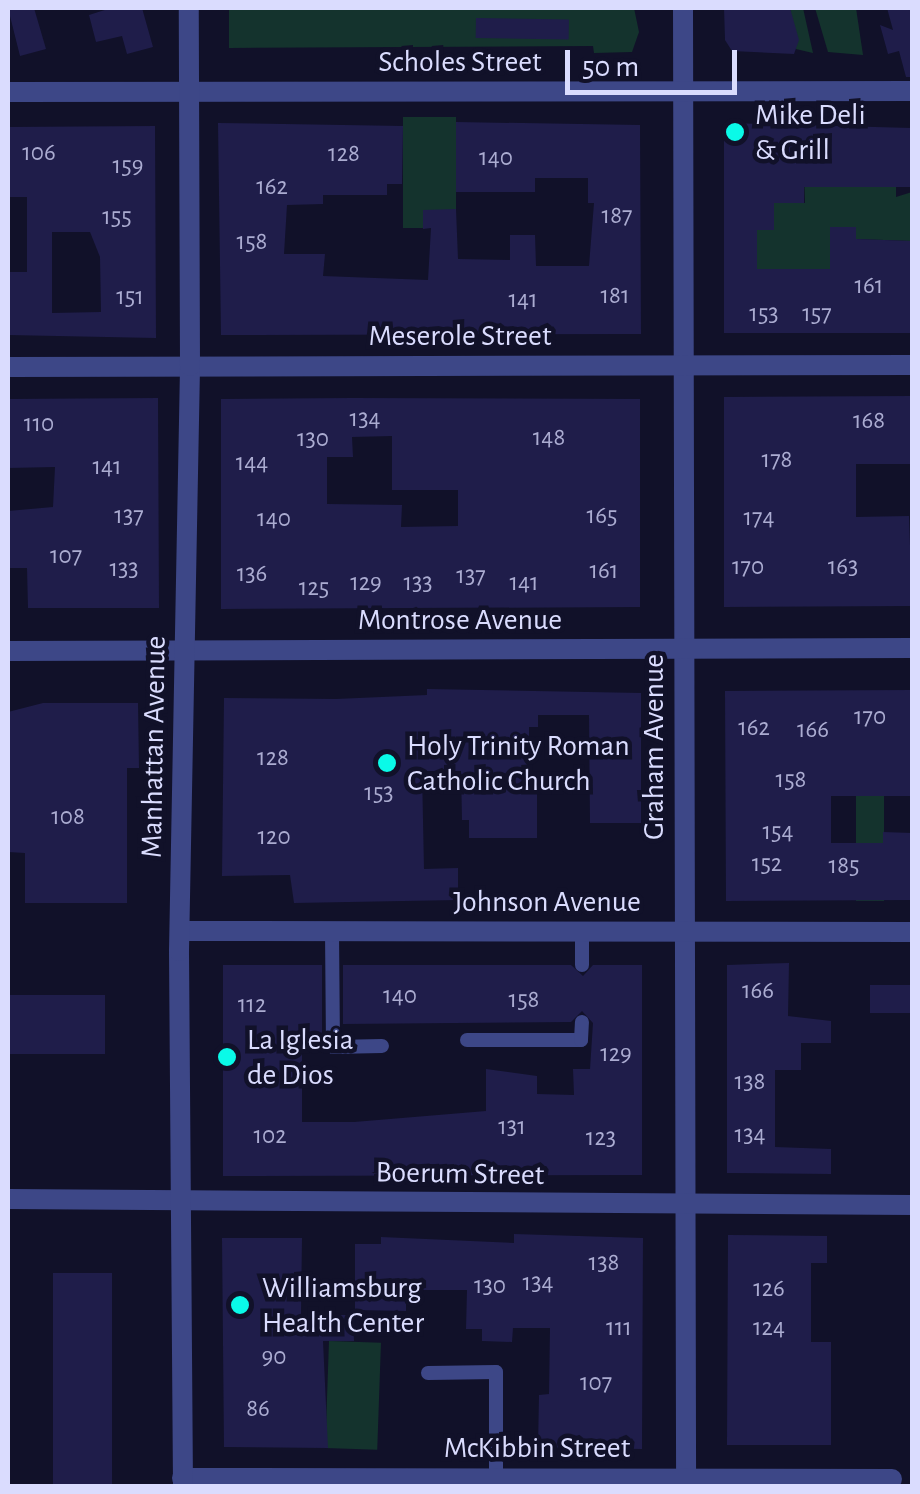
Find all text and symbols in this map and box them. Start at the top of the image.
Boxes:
scale bar [570,30,742,92]
street label: Scholes Street [378,44,542,80]
text: 50 m [582,52,639,82]
place label: Mike Deli & Grill [755,97,866,168]
marker: Mike Deli & Grill [724,121,746,143]
house number: 106 [22,138,56,168]
house number: 128 [328,139,360,169]
house number: 140 [479,143,513,173]
house number: 159 [113,151,143,181]
house number: 162 [256,172,288,202]
house number: 187 [602,201,632,231]
house number: 155 [102,202,132,232]
house number: 158 [237,227,267,257]
house number: 161 [855,271,883,301]
house number: 181 [600,281,630,311]
house number: 151 [116,282,144,312]
house number: 141 [508,285,538,315]
house number: 153 [749,299,779,329]
house number: 157 [802,299,832,329]
street label: Meserole Street [368,318,552,354]
house number: 134 [350,404,380,434]
house number: 168 [853,406,885,436]
house number: 110 [24,409,54,439]
house number: 148 [533,423,565,453]
house number: 130 [297,424,329,454]
house number: 178 [762,445,792,475]
house number: 144 [236,448,268,478]
house number: 141 [92,452,122,482]
house number: 137 [114,501,144,531]
house number: 165 [587,501,617,531]
house number: 174 [743,503,775,533]
house number: 140 [257,504,291,534]
house number: 107 [50,541,82,571]
house number: 170 [732,552,764,582]
house number: 163 [828,552,858,582]
house number: 133 [109,554,139,584]
house number: 161 [590,556,618,586]
house number: 136 [237,559,267,589]
house number: 137 [456,561,486,591]
house number: 129 [350,568,382,598]
house number: 133 [403,568,433,598]
house number: 141 [509,568,539,598]
house number: 125 [299,573,329,603]
street label: Montrose Avenue [358,602,562,638]
street label: Manhattan Avenue [134,635,174,859]
street label: Graham Avenue [636,654,672,840]
house number: 170 [854,702,886,732]
house number: 162 [738,713,770,743]
house number: 166 [797,715,829,745]
place label: Holy Trinity Roman Catholic Church [407,728,630,798]
house number: 128 [257,743,289,773]
marker: Holy Trinity Roman Catholic Church [376,752,398,774]
house number: 158 [776,765,806,795]
house number: 153 [364,778,394,808]
house number: 108 [51,802,85,832]
house number: 154 [762,817,794,847]
house number: 120 [257,822,291,852]
house number: 152 [752,849,782,879]
house number: 185 [829,851,859,881]
street label: Johnson Avenue [453,884,641,920]
house number: 166 [742,976,774,1006]
house number: 140 [383,981,417,1011]
house number: 158 [509,985,539,1015]
house number: 112 [238,990,266,1020]
place label: La Iglesia de Dios [247,1022,354,1092]
house number: 129 [600,1039,632,1069]
marker: La Iglesia de Dios [216,1046,238,1068]
house number: 138 [735,1067,765,1097]
house number: 131 [498,1112,526,1142]
house number: 134 [735,1120,765,1150]
house number: 102 [253,1121,287,1151]
house number: 123 [586,1123,616,1153]
street label: Boerum Street [375,1155,545,1193]
house number: 138 [589,1248,619,1278]
house number: 134 [523,1268,553,1298]
place label: Williamsburg Health Center [262,1270,424,1340]
house number: 130 [474,1271,506,1301]
house number: 126 [753,1274,785,1304]
marker: Williamsburg Health Center [227,1292,253,1318]
house number: 111 [606,1313,632,1343]
house number: 124 [753,1313,785,1343]
house number: 90 [262,1342,286,1372]
house number: 107 [580,1368,612,1398]
house number: 86 [246,1394,270,1424]
street label: McKibbin Street [444,1430,630,1466]

